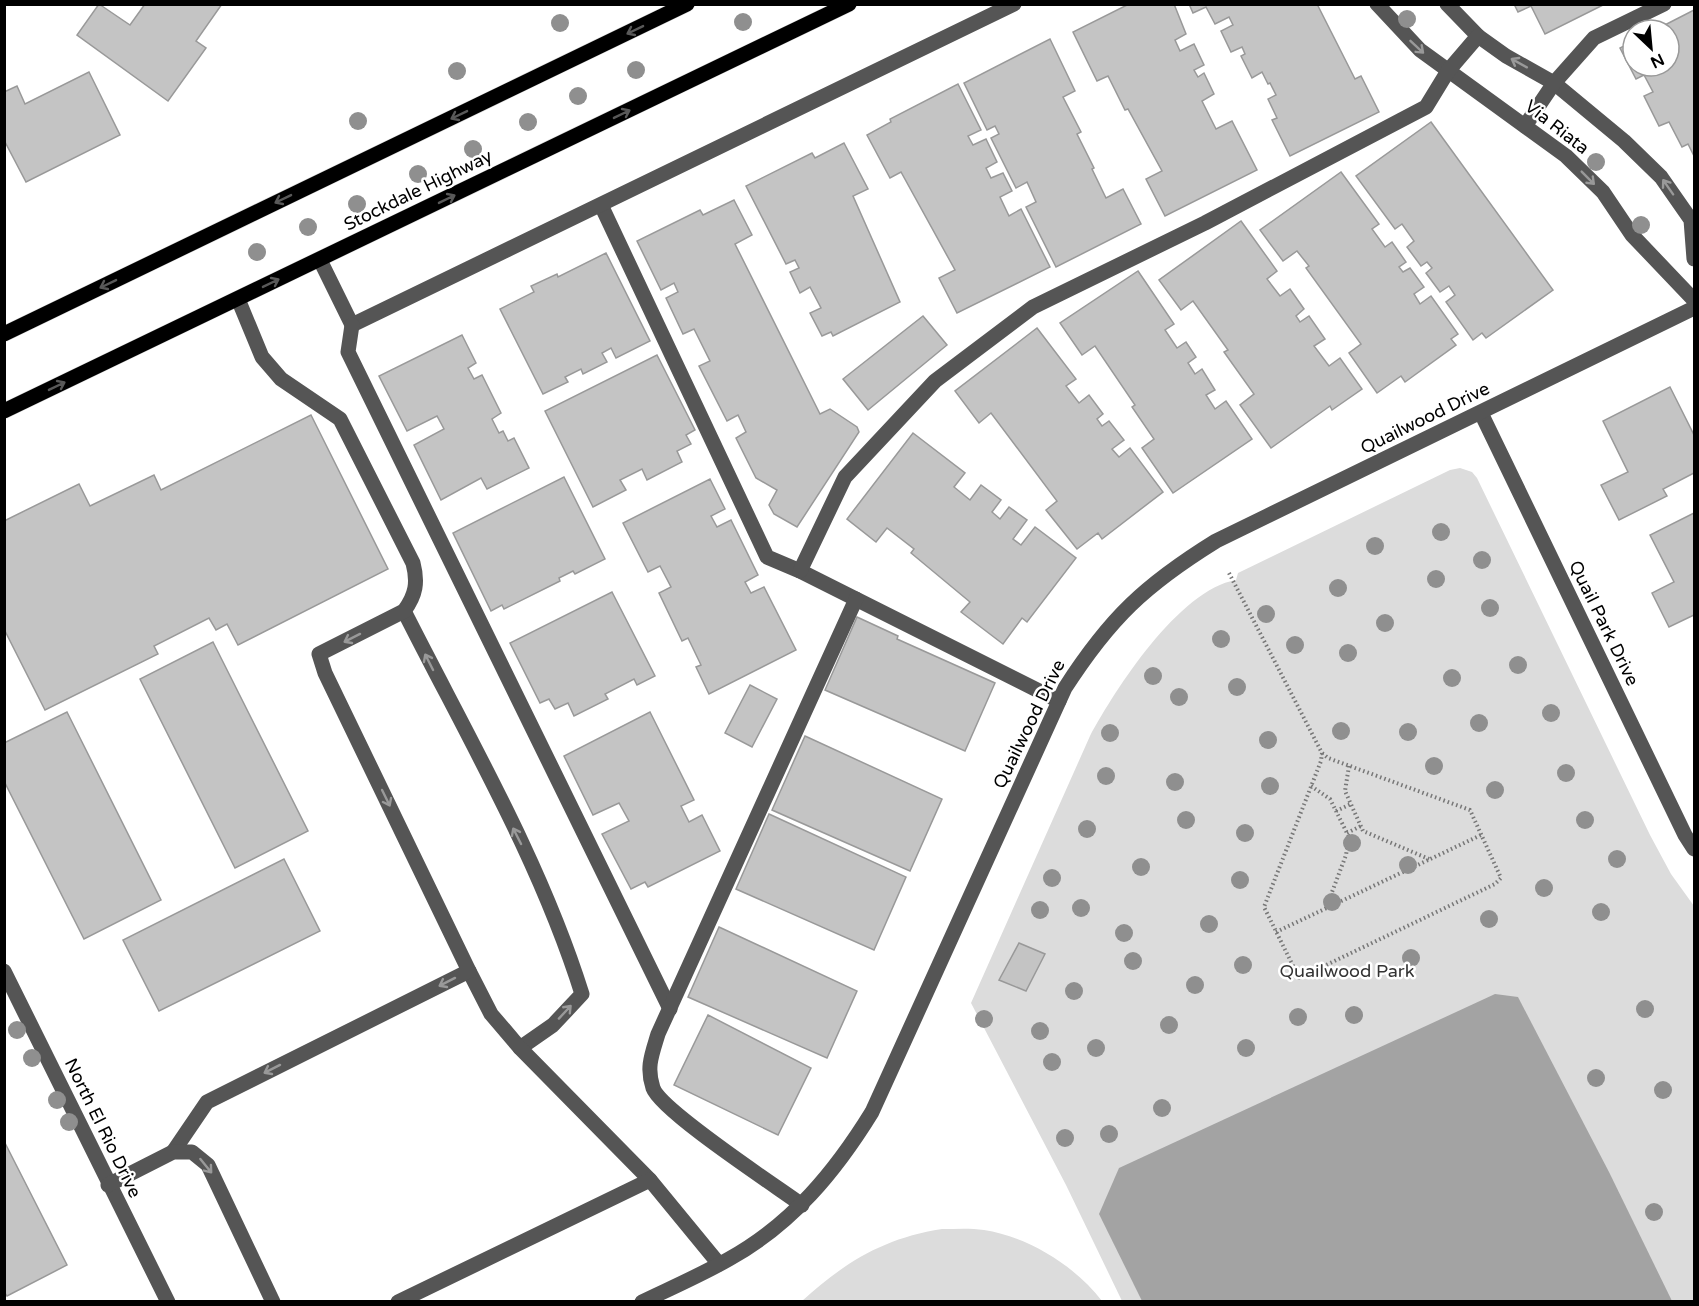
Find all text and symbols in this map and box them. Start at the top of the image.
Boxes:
north arrow [1621,18,1681,78]
one-way arrow [626,24,644,36]
one-way arrow [1409,40,1424,54]
text: N [1647,49,1667,72]
one-way arrow [1511,57,1528,69]
street label: Via Riata [1520,95,1594,159]
one-way arrow [613,107,631,119]
one-way arrow [451,109,469,121]
street label: Stockdale Highway [340,144,496,235]
one-way arrow [1581,170,1596,185]
one-way arrow [1662,179,1674,196]
one-way arrow [437,192,455,204]
one-way arrow [275,194,293,206]
one-way arrow [261,277,279,289]
one-way arrow [99,279,117,290]
street label: Quailwood Drive [1357,377,1493,459]
one-way arrow [48,379,66,391]
street label: Quail Park Drive [1564,557,1644,689]
one-way arrow [343,633,361,644]
one-way arrow [423,653,435,671]
street label: Quailwood Drive [988,656,1070,792]
one-way arrow [381,789,393,807]
one-way arrow [511,827,523,845]
park label: Quailwood Park [1279,960,1415,982]
one-way arrow [438,977,456,988]
one-way arrow [558,1004,572,1019]
street label: North El Rio Drive [60,1055,146,1201]
one-way arrow [264,1064,282,1075]
one-way arrow [199,1158,212,1174]

